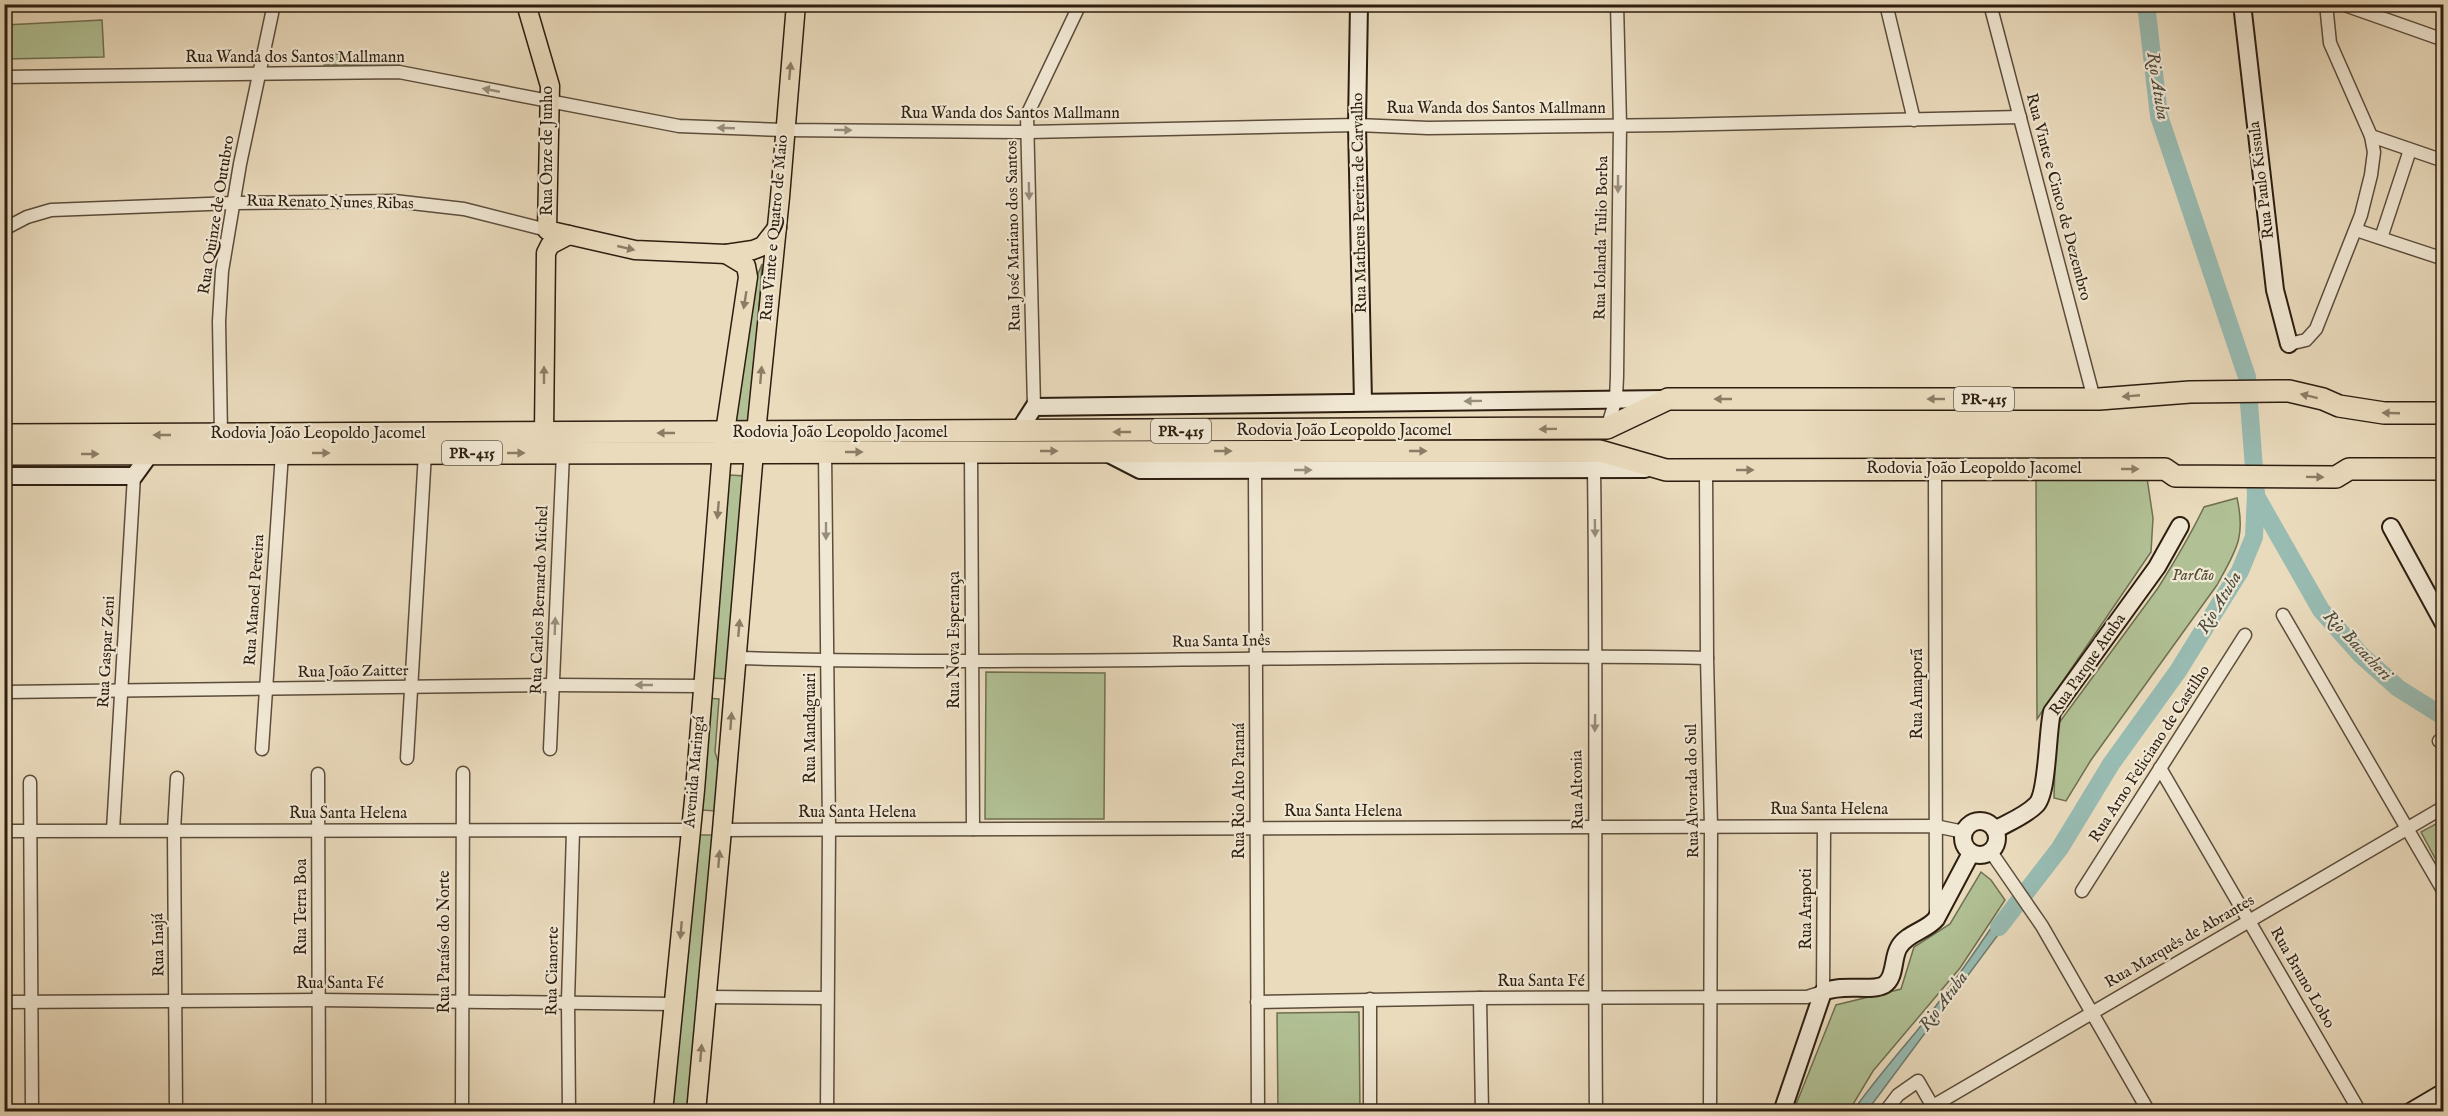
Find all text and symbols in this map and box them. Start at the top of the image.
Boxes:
street label: Rua Wanda dos Santos Mallmann [185,48,405,68]
water label: Rio Atuba [2140,50,2174,122]
one-way arrow [785,62,795,81]
one-way arrow [482,85,501,94]
street label: Rua Onze de Junho [538,86,558,216]
street label: Rua Vinte e Cinco de Dezembro [2021,91,2095,303]
street label: Rua Matheus Pereira de Carvalho [1348,92,1372,313]
street label: Rua Wanda dos Santos Mallmann [1386,99,1606,119]
street label: Rua Wanda dos Santos Mallmann [900,104,1120,124]
street label: Rua Paulo Kissula [2245,120,2279,240]
one-way arrow [717,123,736,132]
one-way arrow [833,125,852,135]
street label: Rua Quinze de Outubro [195,134,240,296]
street label: Rua Vinte e Quatro de Maio [757,134,793,322]
street label: Rua José Mariano dos Santos [1002,140,1026,332]
street label: Rua Iolanda Tulio Borba [1591,155,1613,320]
one-way arrow [1613,174,1623,193]
one-way arrow [1025,181,1034,200]
street label: Rua Renato Nunes Ribas [246,192,414,214]
one-way arrow [617,244,636,253]
one-way arrow [741,291,750,310]
one-way arrow [539,365,549,384]
one-way arrow [756,365,766,384]
road number: PR-415 [1954,387,2014,411]
one-way arrow [2300,390,2318,400]
one-way arrow [2122,391,2141,401]
one-way arrow [1714,394,1733,404]
one-way arrow [1927,394,1946,404]
one-way arrow [1464,396,1483,406]
one-way arrow [2382,408,2401,418]
road number: PR-415 [1151,419,1211,443]
street label: Rodovia João Leopoldo Jacomel [1236,421,1452,441]
street label: Rodovia João Leopoldo Jacomel [732,423,948,443]
street label: Rodovia João Leopoldo Jacomel [210,424,426,444]
one-way arrow [1539,424,1558,434]
one-way arrow [1113,427,1132,437]
one-way arrow [657,428,676,438]
one-way arrow [153,430,172,439]
road number: PR-415 [442,441,502,465]
one-way arrow [1040,446,1059,456]
one-way arrow [1214,446,1233,456]
one-way arrow [1409,446,1428,456]
one-way arrow [845,447,864,457]
one-way arrow [312,448,331,458]
one-way arrow [507,448,526,458]
one-way arrow [81,449,100,459]
street label: Rodovia João Leopoldo Jacomel [1866,459,2082,479]
one-way arrow [2120,464,2139,474]
one-way arrow [1293,465,1312,475]
one-way arrow [1736,465,1755,474]
one-way arrow [2306,472,2325,482]
one-way arrow [713,501,722,520]
street label: Rua Carlos Bernardo Michel [527,505,553,695]
one-way arrow [1590,518,1600,537]
one-way arrow [821,522,831,541]
street label: Rua Manoel Pereira [240,533,270,666]
park label: ParCão [2172,566,2214,586]
water label: Rio Atuba [2192,568,2248,638]
street label: Rua Nova Esperança [945,571,965,709]
street label: Rua Gaspar Zeni [94,595,120,709]
water label: Rio Bacacheri [2317,606,2398,688]
street label: Rua Parque Atuba [2045,610,2131,720]
one-way arrow [551,617,560,636]
one-way arrow [734,618,744,637]
street label: Rua Santa Inês [1171,631,1271,653]
street label: Rua Amaporã [1908,648,1928,739]
street label: Rua João Zaitter [297,661,409,683]
street label: Rua Arno Feliciano de Castilho [2085,661,2215,846]
street label: Rua Mandaguari [801,673,821,783]
one-way arrow [634,681,653,690]
one-way arrow [726,711,735,730]
one-way arrow [1590,713,1600,732]
street label: Avenida Maringá [680,715,710,830]
street label: Rua Rio Alto Paraná [1230,723,1250,859]
street label: Rua Alvorada do Sul [1682,723,1704,858]
street label: Rua Altonia [1567,750,1589,830]
street label: Rua Santa Helena [1770,800,1888,820]
street label: Rua Santa Helena [1284,802,1402,822]
street label: Rua Santa Helena [798,803,916,823]
street label: Rua Santa Helena [289,804,407,824]
one-way arrow [714,850,724,869]
street label: Rua Terra Boa [292,859,312,955]
street label: Rua Arapoti [1797,868,1817,950]
street label: Rua Paraíso do Norte [435,871,455,1014]
street label: Rua Marquês de Abrantes [2102,891,2259,993]
street label: Rua Inajá [148,913,170,977]
one-way arrow [677,921,686,940]
street label: Rua Bruno Lobo [2265,924,2339,1032]
street label: Rua Cianorte [542,926,564,1016]
water label: Rio Atuba [1914,968,1974,1036]
street label: Rua Santa Fé [1497,972,1585,992]
street label: Rua Santa Fé [296,974,384,994]
one-way arrow [696,1044,706,1063]

